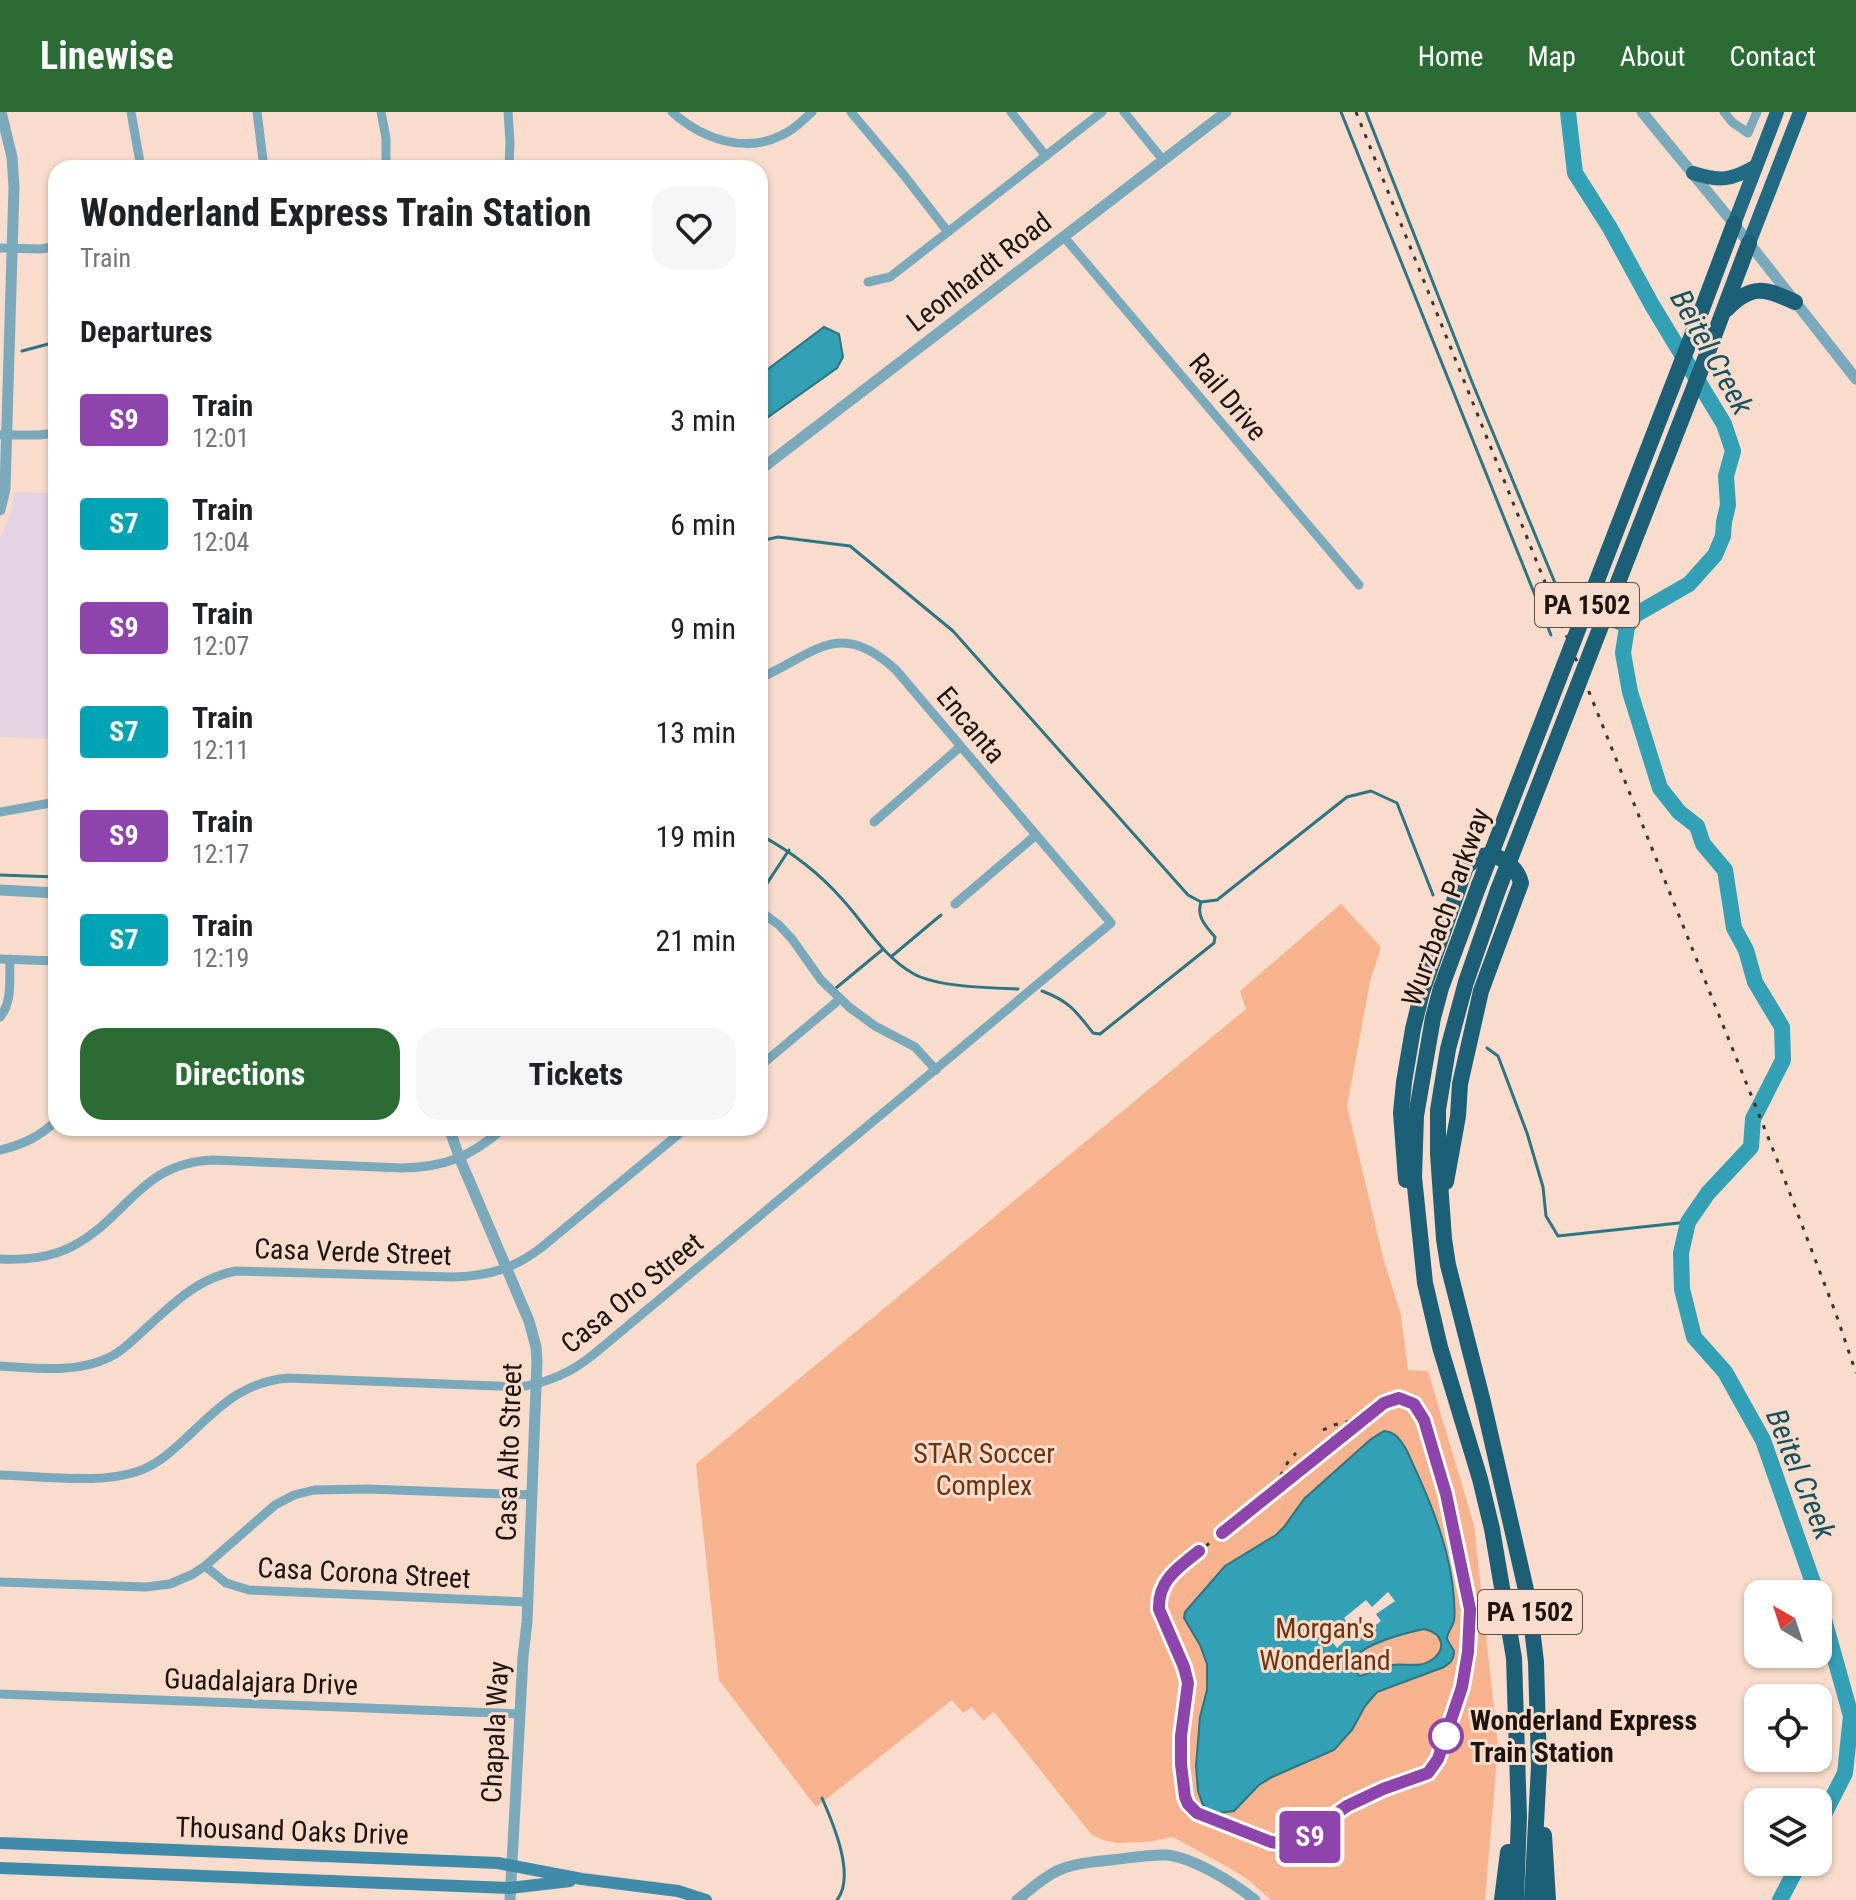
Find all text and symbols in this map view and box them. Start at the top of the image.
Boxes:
text: Linewise [40,34,174,78]
text: Home [1418,40,1483,73]
text: Map [1527,40,1576,73]
text: About [1620,40,1686,73]
text: Contact [1730,40,1816,73]
button: heart [652,186,736,270]
text: Wonderland Express Train Station [80,191,591,235]
street label: Leonhardt Road [900,205,1058,339]
text: Train [80,243,131,273]
water label: Beitel Creek [1663,283,1761,421]
text: Departures [80,314,213,349]
street label: Rail Drive [1182,347,1274,447]
text: Train [192,388,253,423]
text: S9 [109,403,139,436]
text: 3 min [670,403,736,438]
text: 12:01 [192,423,249,453]
text: Train [192,492,253,527]
text: S7 [109,507,139,540]
text: 6 min [670,507,736,542]
text: 12:04 [192,527,249,557]
road number: PA 1502 [1535,583,1639,627]
text: Train [192,596,253,631]
text: S9 [109,611,139,644]
text: 9 min [670,611,736,646]
text: 12:07 [192,631,249,661]
street label: Encanta [930,680,1012,770]
text: Train [192,700,253,735]
text: S7 [109,715,139,748]
text: 13 min [655,715,736,750]
text: 12:11 [192,735,249,765]
street label: Wurzbach Parkway [1395,803,1497,1011]
text: Train [192,804,253,839]
text: S9 [109,819,139,852]
text: 19 min [655,819,736,854]
text: 12:17 [192,839,249,869]
text: Train [192,908,253,943]
text: S7 [109,923,139,956]
text: 21 min [655,923,736,958]
text: 12:19 [192,943,249,973]
button: Directions [80,1028,400,1120]
button: Tickets [416,1028,736,1120]
street label: Casa Oro Street [554,1226,710,1360]
street label: Casa Verde Street [254,1232,452,1272]
street label: Casa Alto Street [489,1362,529,1542]
water label: Beitel Creek [1759,1404,1843,1545]
park label: STAR Soccer Complex [913,1437,1055,1502]
street label: Casa Corona Street [257,1551,471,1595]
north arrow [1744,1580,1832,1668]
map controls [1744,1580,1832,1876]
road number: PA 1502 [1478,1590,1582,1634]
park label: Morgan's Wonderland [1259,1612,1391,1677]
street label: Chapala Way [475,1660,515,1804]
street label: Guadalajara Drive [163,1662,359,1702]
button: locate [1744,1684,1832,1772]
place label: Wonderland Express Train Station [1470,1704,1697,1769]
marker: Wonderland Express Train Station [1429,1719,1463,1753]
button: layers [1744,1788,1832,1876]
street label: Thousand Oaks Drive [175,1810,409,1852]
line badge: S9 [1274,1811,1346,1863]
text: S9 [1295,1820,1325,1853]

